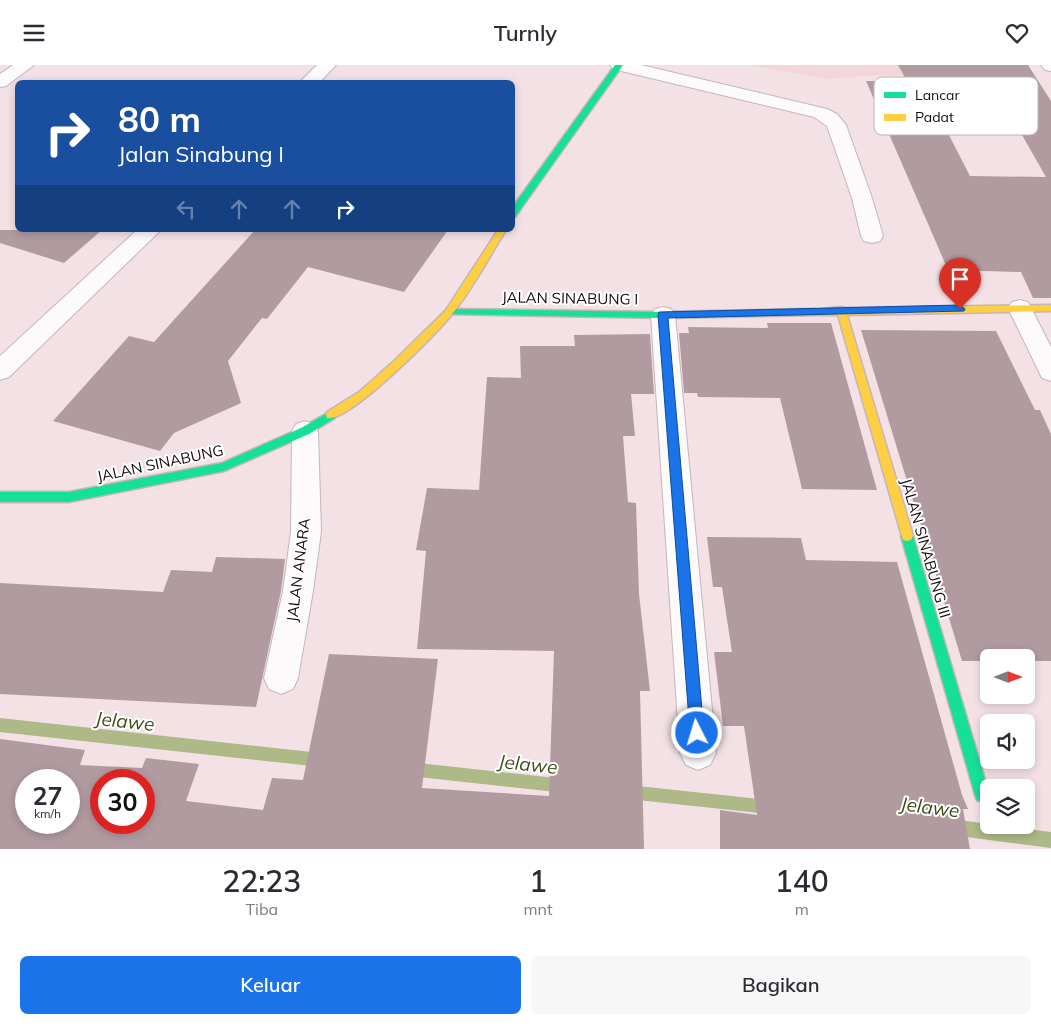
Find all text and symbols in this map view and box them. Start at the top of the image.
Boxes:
icon: menu [20,19,48,47]
text: Turnly [494,19,557,47]
icon: heart [1003,19,1031,47]
legend [874,77,1038,135]
text: Lancar [915,86,961,104]
text: 80 m [118,97,201,141]
icon: right [35,100,100,165]
text: Padat [915,108,954,126]
text: Jalan Sinabung I [118,140,284,168]
icon: left [172,195,200,223]
icon: ahead [225,195,253,223]
icon: ahead [278,195,306,223]
icon: right [331,195,359,223]
pin [939,258,981,309]
icon: arrive [946,265,974,293]
street label: JALAN SINABUNG I [502,287,638,309]
street label: JALAN SINABUNG [95,440,225,486]
street label: JALAN SINABUNG III [897,476,955,620]
street label: JALAN ANARA [282,517,314,623]
north arrow [980,649,1035,704]
map controls [980,649,1035,834]
water label: Jelawe [92,706,156,736]
position arrow [670,706,722,758]
button: sound [980,714,1035,769]
water label: Jelawe [495,749,559,779]
speed limit sign: 30 [90,769,155,834]
button: layers [980,779,1035,834]
text: 27 [32,780,63,811]
water label: Jelawe [897,791,961,823]
text: km/h [34,806,61,821]
text: 22:23 [222,862,301,900]
text: 1 [529,862,547,900]
text: 140 [775,862,829,900]
text: Tiba [245,899,278,919]
text: mnt [524,899,553,919]
text: m [795,899,809,919]
button: Keluar [20,956,521,1014]
button: Bagikan [531,956,1031,1014]

